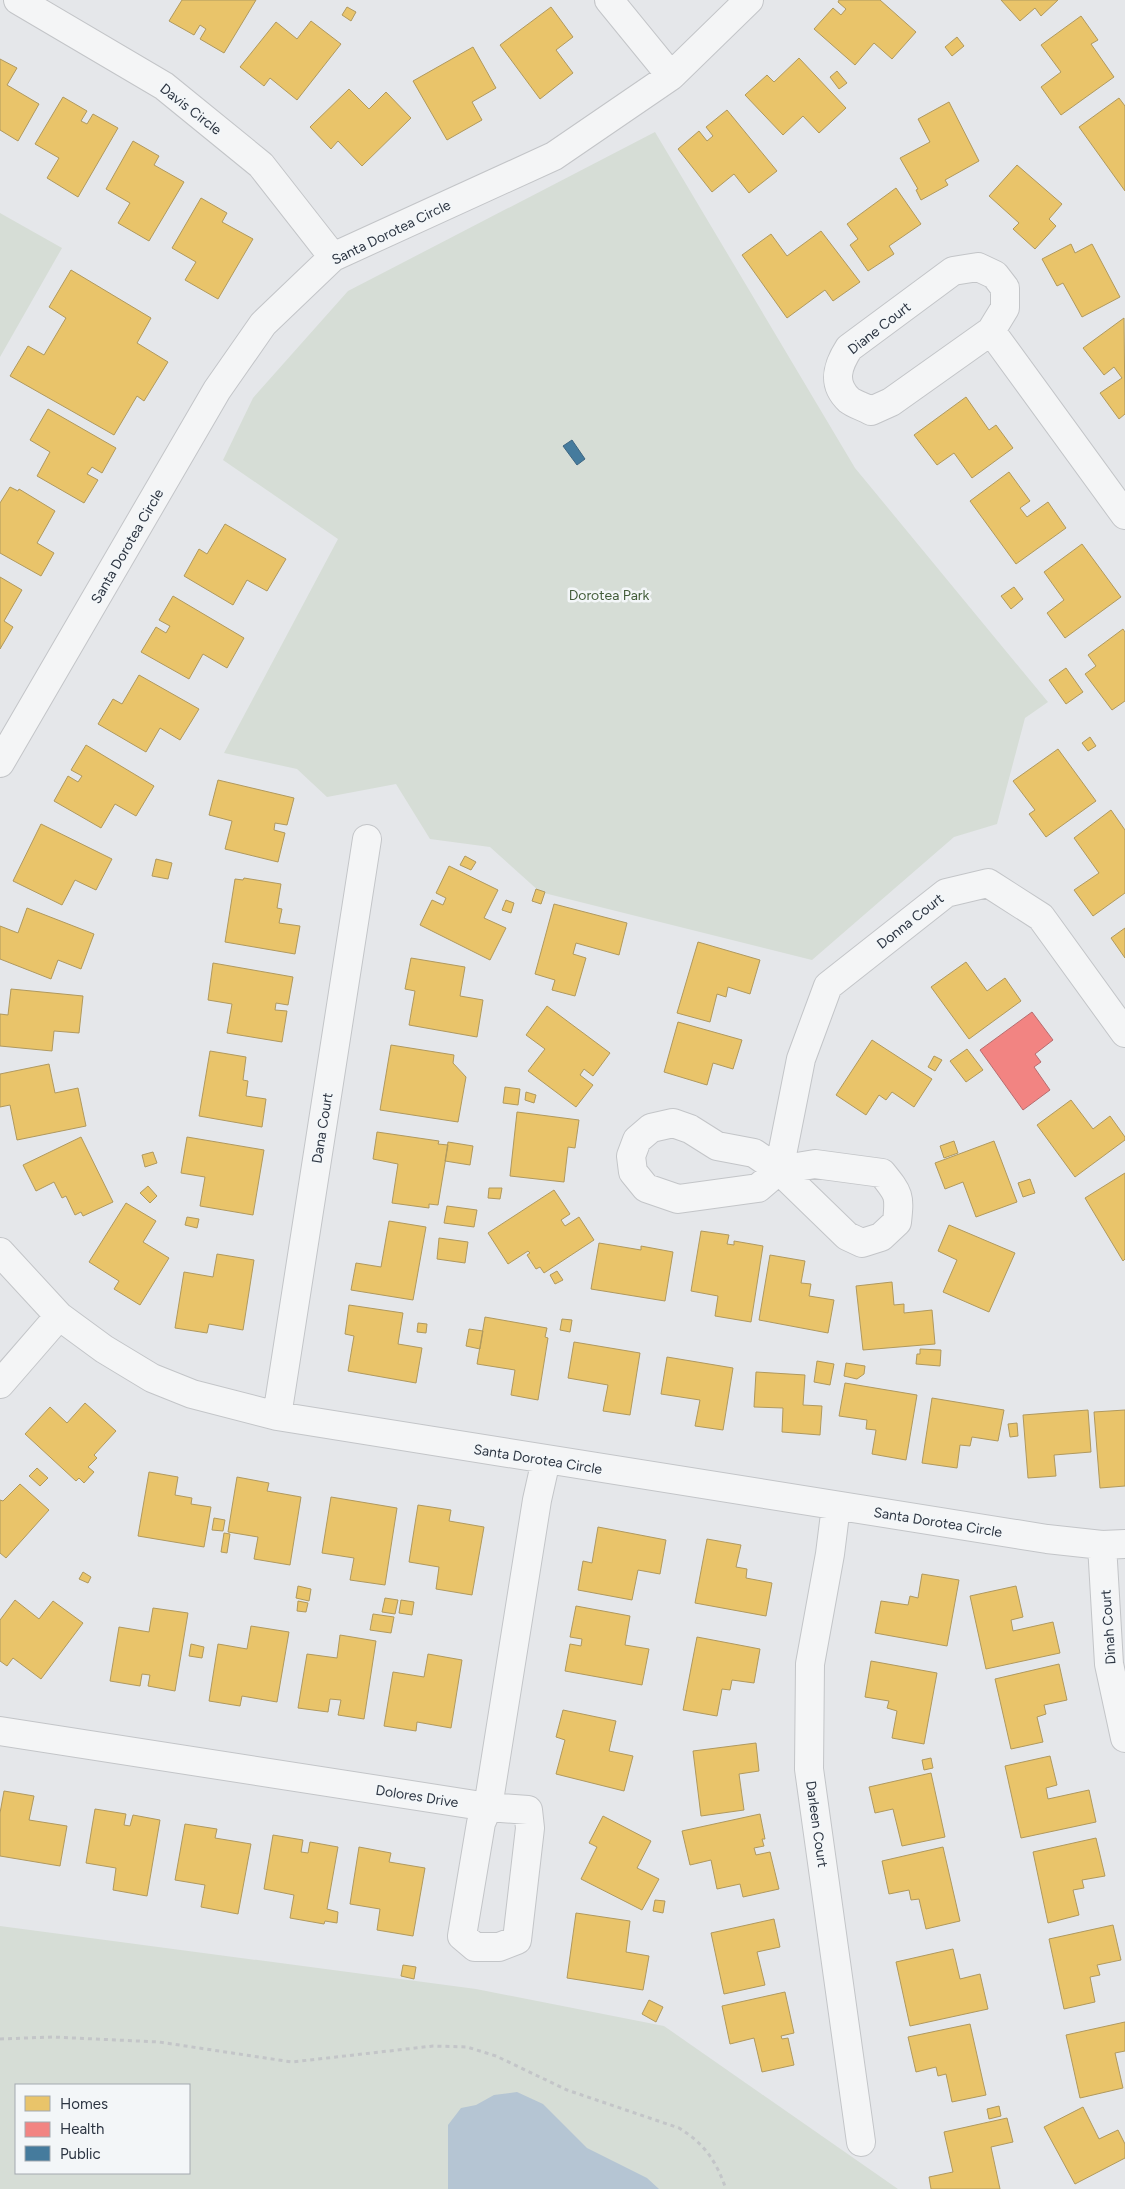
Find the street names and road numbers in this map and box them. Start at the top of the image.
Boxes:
street label: Davis Circle [156,80,225,139]
street label: Santa Dorotea Circle [329,196,454,269]
street label: Diane Court [845,299,914,358]
street label: Santa Dorotea Circle [88,485,167,607]
street label: Donna Court [874,890,947,953]
street label: Dana Court [309,1092,336,1165]
street label: Santa Dorotea Circle [472,1441,604,1478]
street label: Santa Dorotea Circle [872,1504,1004,1541]
street label: Dinah Court [1097,1589,1120,1665]
street label: Darleen Court [802,1780,831,1868]
street label: Dolores Drive [374,1782,460,1811]

